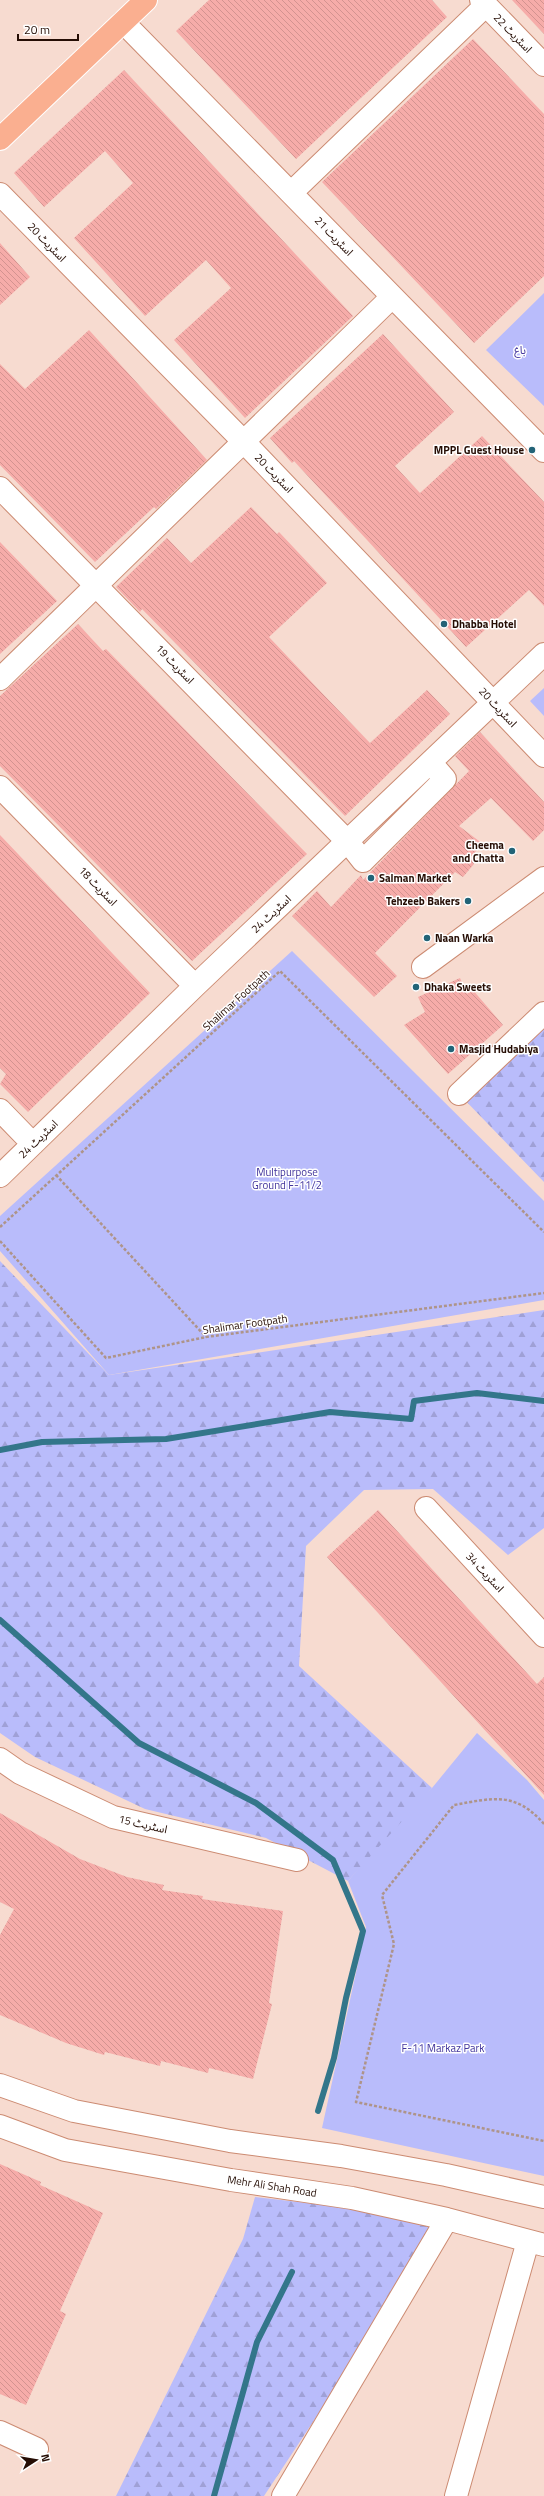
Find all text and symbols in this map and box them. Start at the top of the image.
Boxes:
street label: اسٹریٹ 22 [490,10,536,56]
scale bar [18,16,78,42]
text: 20 m [24,20,50,39]
street label: اسٹریٹ 21 [311,213,357,259]
street label: اسٹریٹ 20 [24,219,70,265]
park label: باغ [514,342,526,358]
place label: MPPL Guest House [434,442,524,458]
marker: MPPL Guest House [527,445,537,455]
street label: اسٹریٹ 20 [251,450,297,496]
place label: Dhabba Hotel [452,616,517,632]
marker: Dhabba Hotel [439,619,449,629]
street label: اسٹریٹ 19 [152,641,198,687]
street label: اسٹریٹ 20 [475,683,521,731]
place label: Cheema and Chatta [453,837,504,866]
marker: Cheema and Chatta [507,846,517,856]
street label: اسٹریٹ 18 [75,863,121,909]
place label: Salman Market [379,870,451,886]
marker: Salman Market [366,873,376,883]
street label: اسٹریٹ 24 [247,891,295,937]
place label: Tehzeeb Bakers [386,893,460,909]
marker: Tehzeeb Bakers [463,896,473,906]
place label: Naan Warka [435,930,494,946]
marker: Naan Warka [422,933,432,943]
street label: Shalimar Footpath [199,965,273,1035]
place label: Dhaka Sweets [424,979,491,995]
marker: Dhaka Sweets [411,982,421,992]
place label: Masjid Hudabiya [459,1041,539,1057]
marker: Masjid Hudabiya [446,1044,456,1054]
street label: اسٹریٹ 24 [15,1116,61,1162]
park label: Multipurpose Ground F-11/2 [252,1164,322,1193]
street label: Shalimar Footpath [202,1310,288,1338]
street label: اسٹریٹ 34 [462,1548,508,1596]
street label: اسٹریٹ 15 [117,1811,169,1837]
park label: F-11 Markaz Park [401,2040,485,2056]
street label: Mehr Ali Shah Road [226,2171,318,2201]
north arrow [16,2440,56,2480]
text: N [37,2453,54,2463]

